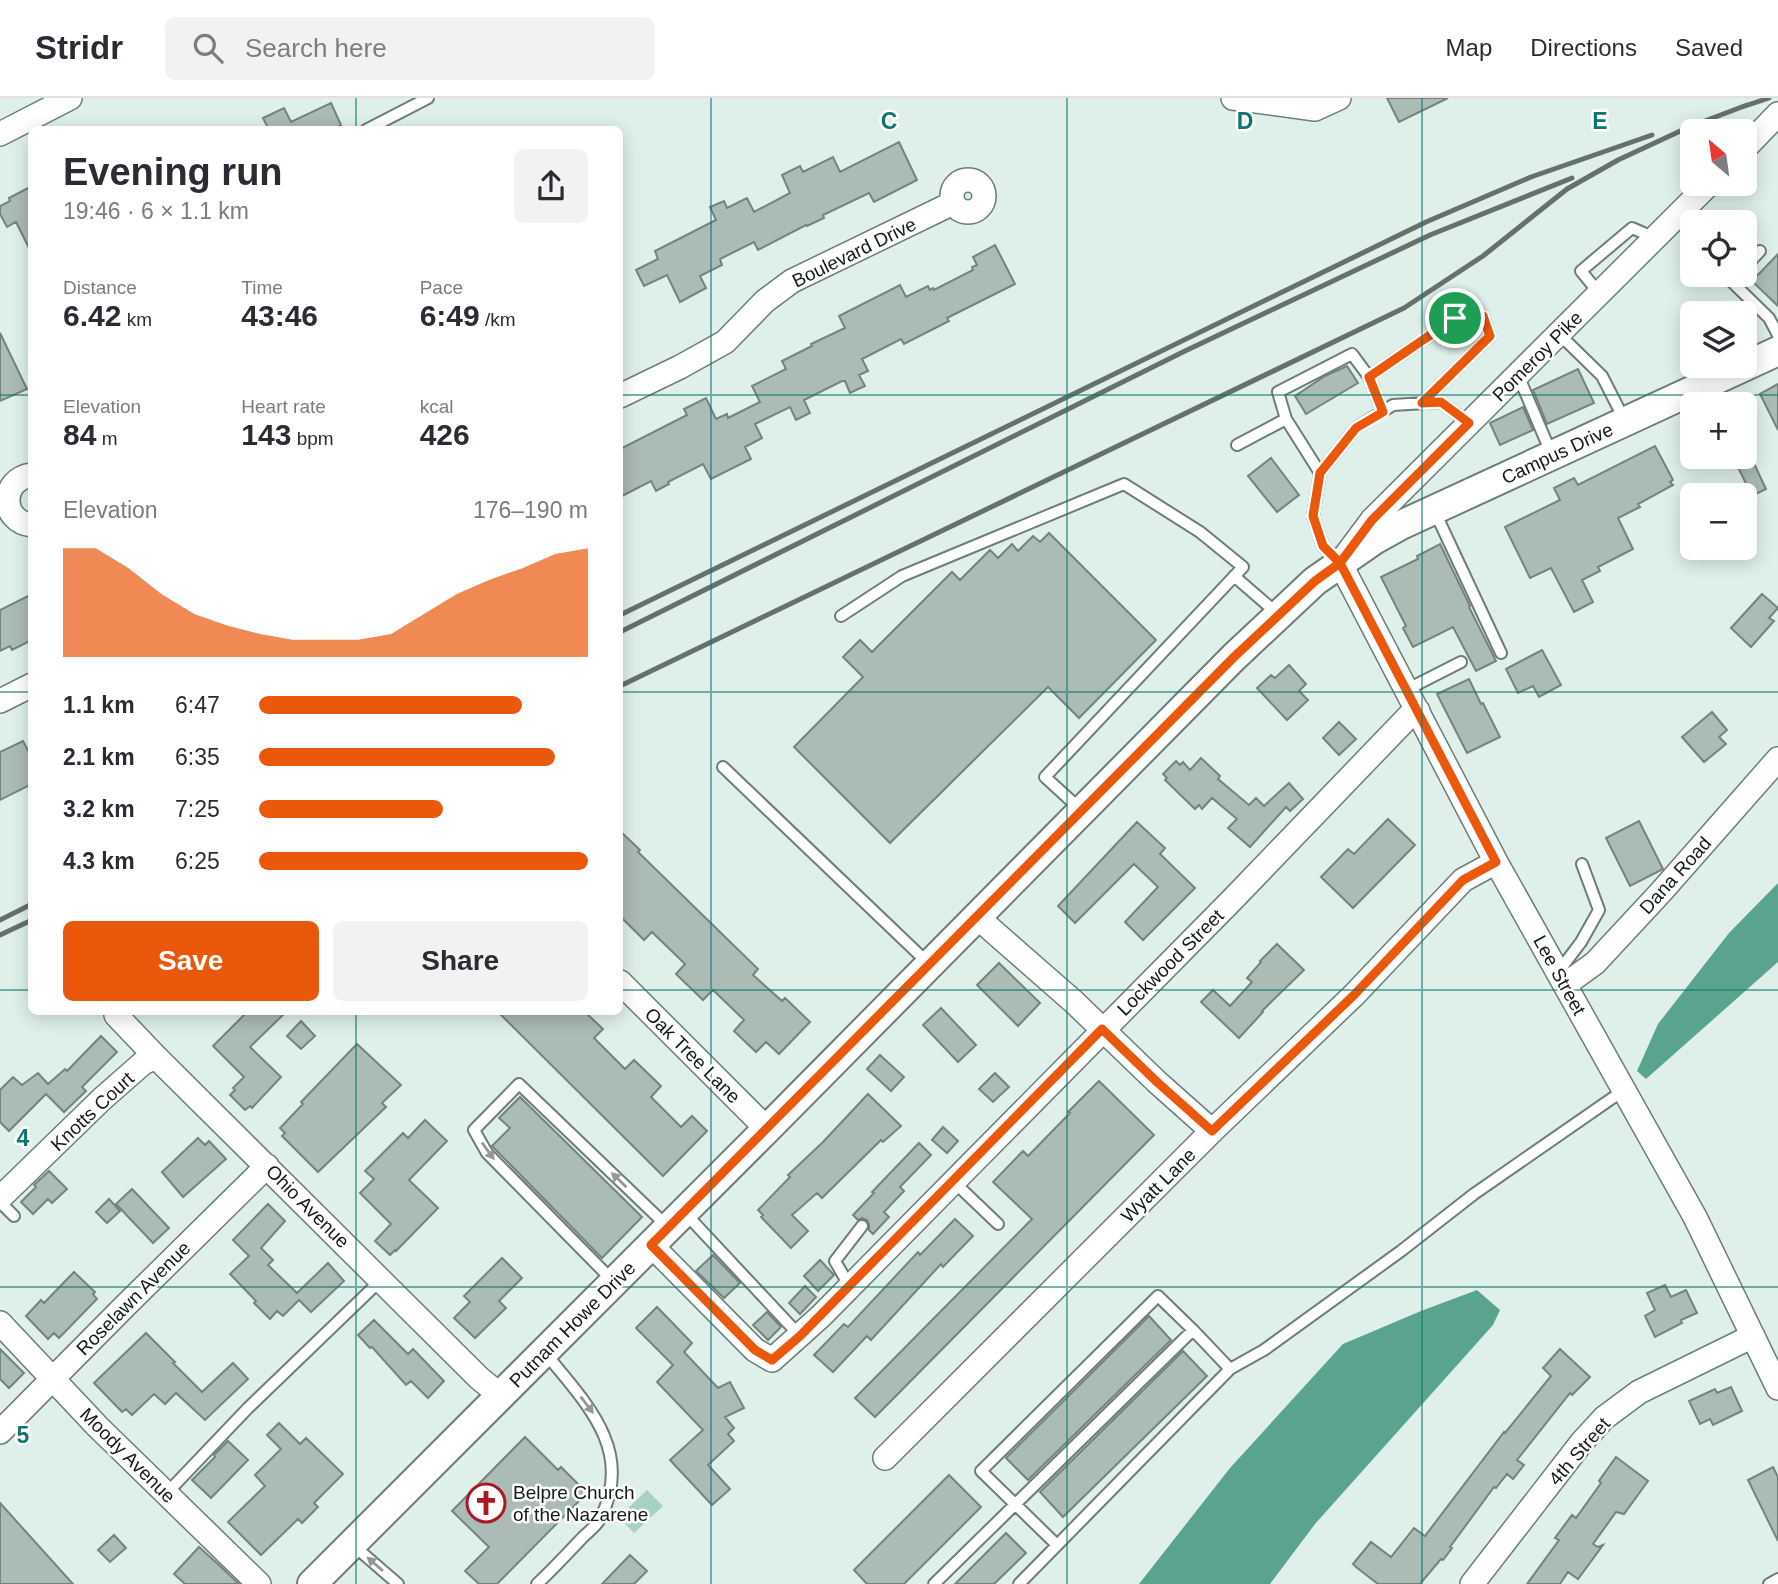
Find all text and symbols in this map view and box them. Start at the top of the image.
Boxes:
search box [165,17,655,80]
text: Stridr [35,29,123,66]
icon: search [189,29,227,67]
text: Search here [245,33,387,63]
text: Map [1446,34,1492,61]
text: Directions [1530,34,1637,61]
text: Saved [1675,34,1743,61]
text: C [881,108,897,134]
text: D [1237,108,1253,134]
text: E [1592,108,1608,134]
north arrow [1680,119,1757,196]
map controls [1680,119,1757,560]
button: share [514,149,588,223]
text: Evening run [63,151,283,193]
text: 19:46 · 6 × 1.1 km [63,198,249,224]
button: locate [1680,210,1757,287]
street label: Boulevard Drive [789,213,920,292]
text: Distance [63,277,137,298]
text: Time [241,277,283,298]
text: Pace [420,277,463,298]
pin [1425,288,1485,348]
text: 6.42 [63,299,121,332]
text: 43:46 [241,299,318,332]
text: 6:49 [420,299,480,332]
icon: arrive [1436,299,1474,337]
button: layers [1680,301,1757,378]
street label: Pomeroy Pike [1488,307,1587,406]
text: km [121,309,152,330]
text: /km [480,309,516,330]
button: + [1680,392,1757,469]
text: Elevation [63,396,141,417]
text: Heart rate [241,396,326,417]
text: kcal [420,396,453,417]
text: 84 [63,418,96,451]
text: 143 [241,418,291,451]
text: 426 [420,418,470,451]
street label: Campus Drive [1498,419,1616,488]
text: m [96,428,117,449]
text: bpm [291,428,334,449]
button: − [1680,483,1757,560]
text: Elevation [63,497,158,523]
text: 176–190 m [473,497,588,523]
text: 1.1 km [63,692,135,718]
text: 6:47 [175,692,220,718]
text: 2.1 km [63,744,135,770]
text: 6:35 [175,744,220,770]
text: 3.2 km [63,796,135,822]
text: 7:25 [175,796,220,822]
street label: Dana Road [1635,833,1715,918]
text: 4.3 km [63,848,135,874]
text: 6:25 [175,848,220,874]
street label: Lockwood Street [1113,904,1228,1020]
button: Save [63,921,319,1001]
button: Share [333,921,588,1001]
street label: Lee Street [1529,932,1590,1019]
street label: Oak Tree Lane [641,1003,745,1107]
street label: Knotts Court [47,1067,139,1155]
text: 4 [17,1125,30,1151]
one-way arrow [480,1142,494,1160]
street label: Wyatt Lane [1117,1144,1200,1227]
street label: Ohio Avenue [262,1161,353,1252]
one-way arrow [611,1172,628,1189]
street label: Roselawn Avenue [72,1237,194,1359]
street label: Putnam Howe Drive [505,1257,640,1392]
one-way arrow [580,1396,594,1414]
street label: Moody Avenue [76,1404,179,1507]
street label: 4th Street [1544,1413,1615,1489]
text: 5 [17,1422,30,1448]
church icon: Belpre Church of the Nazarene [465,1482,507,1524]
place label: Belpre Church of the Nazarene [513,1482,648,1525]
one-way arrow [367,1557,384,1572]

